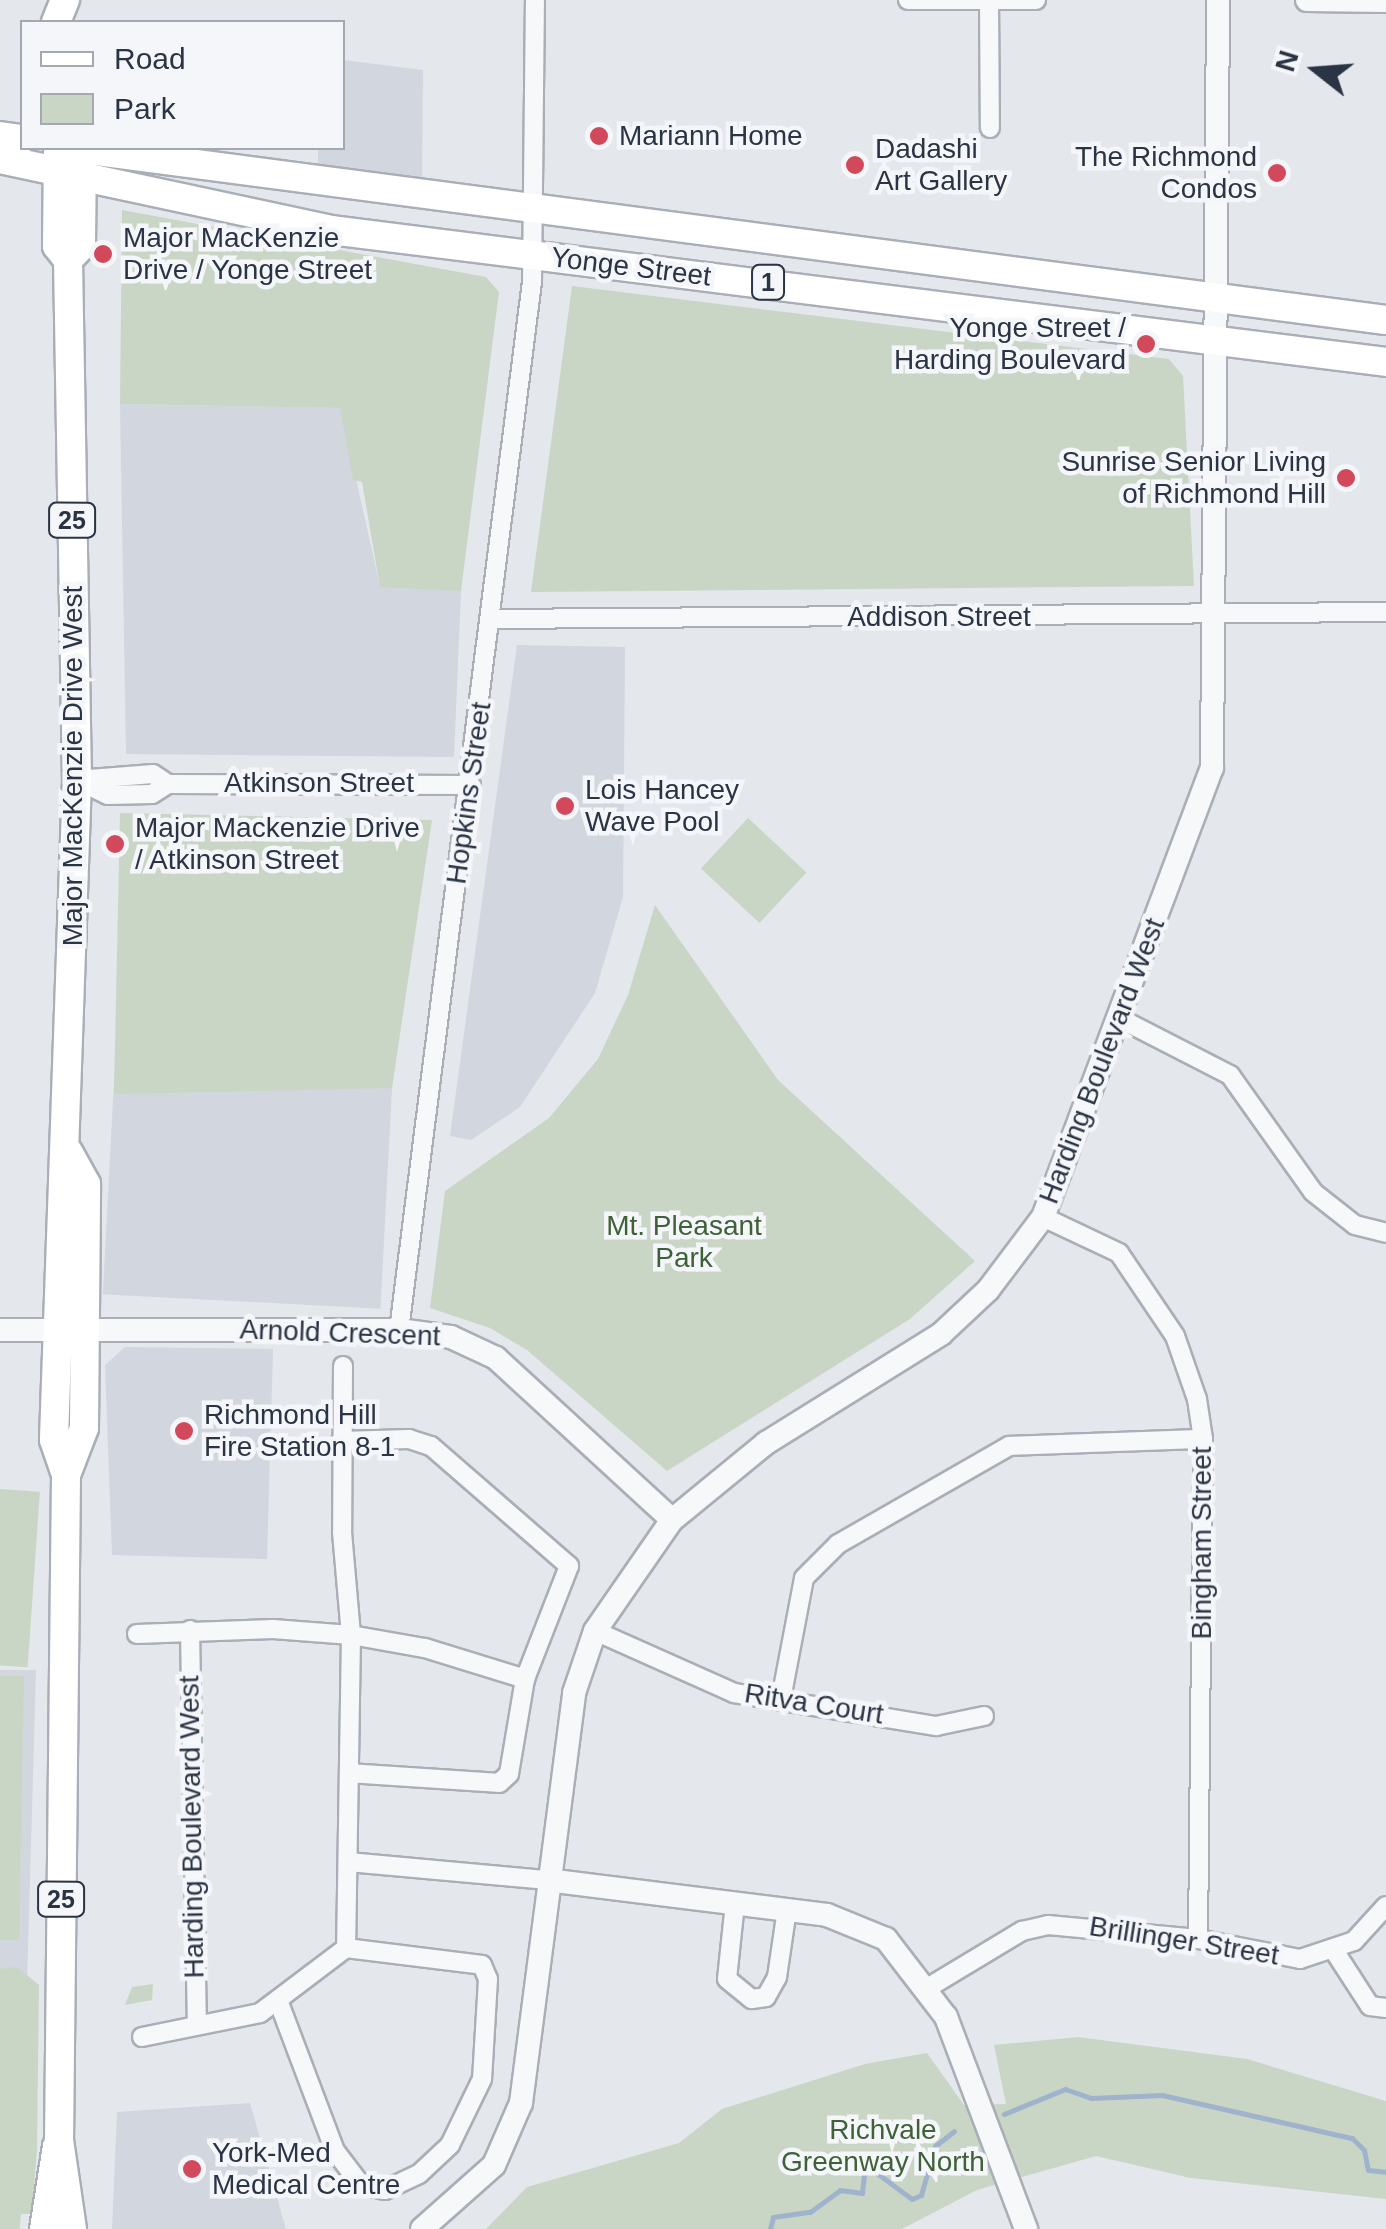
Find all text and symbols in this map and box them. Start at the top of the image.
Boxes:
legend [20,20,345,150]
north arrow [1266,20,1366,120]
text: Road [114,42,186,75]
text: N [1269,47,1305,75]
text: Park [114,92,176,125]
place label: Mariann Home [619,119,803,153]
marker: Mariann Home [588,125,610,147]
place label: Dadashi Art Gallery [875,132,1007,198]
place label: The Richmond Condos [1075,140,1257,206]
marker: Dadashi Art Gallery [844,154,866,176]
marker: The Richmond Condos [1266,162,1288,184]
place label: Major MacKenzie Drive / Yonge Street [123,221,373,287]
street label: Yonge Street [549,241,713,293]
marker: Major MacKenzie Drive / Yonge Street [92,243,114,265]
road number: 1 [750,262,786,302]
place label: Yonge Street / Harding Boulevard [894,311,1126,377]
marker: Yonge Street / Harding Boulevard [1135,333,1157,355]
place label: Sunrise Senior Living of Richmond Hill [1061,445,1326,511]
marker: Sunrise Senior Living of Richmond Hill [1335,467,1357,489]
road number: 25 [47,500,97,540]
street label: Major MacKenzie Drive West [56,586,90,946]
street label: Addison Street [847,600,1031,634]
street label: Hopkins Street [440,700,498,886]
street label: Atkinson Street [224,766,414,800]
place label: Lois Hancey Wave Pool [585,773,739,839]
marker: Lois Hancey Wave Pool [554,795,576,817]
place label: Major Mackenzie Drive / Atkinson Street [135,811,420,877]
marker: Major Mackenzie Drive / Atkinson Street [104,833,126,855]
street label: Harding Boulevard West [1032,914,1172,1208]
park label: Mt. Pleasant Park [606,1209,762,1275]
street label: Arnold Crescent [239,1313,441,1353]
place label: Richmond Hill Fire Station 8-1 [204,1398,395,1464]
marker: Richmond Hill Fire Station 8-1 [173,1420,195,1442]
street label: Bingham Street [1185,1447,1219,1639]
street label: Harding Boulevard West [173,1675,211,1979]
street label: Ritva Court [742,1676,886,1732]
road number: 25 [36,1879,86,1919]
street label: Brillinger Street [1087,1909,1281,1973]
park label: Richvale Greenway North [781,2113,985,2179]
place label: York-Med Medical Centre [212,2136,400,2202]
marker: York-Med Medical Centre [181,2158,203,2180]

